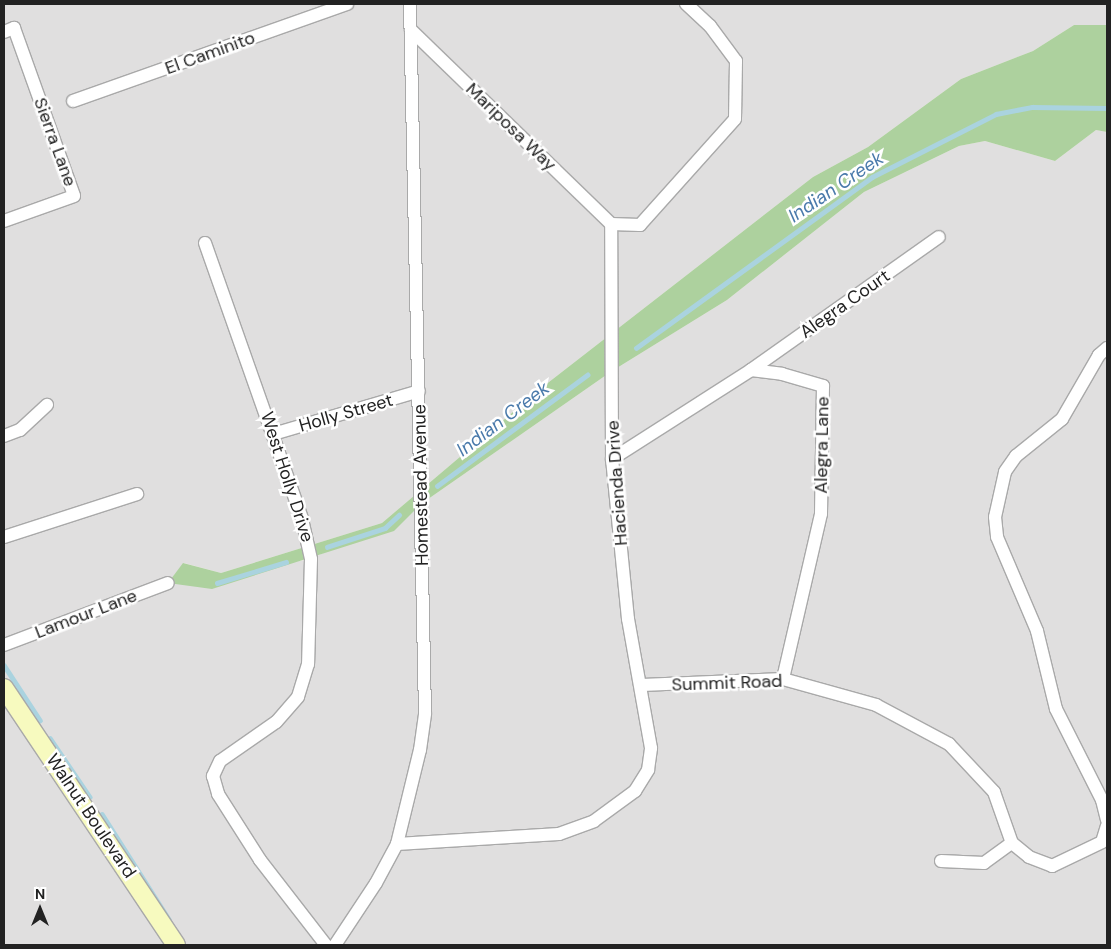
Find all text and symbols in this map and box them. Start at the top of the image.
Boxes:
street label: El Caminito [162,27,258,79]
street label: Mariposa Way [461,78,561,176]
street label: Sierra Lane [29,95,81,189]
water label: Indian Creek [784,147,888,227]
street label: Alegra Court [796,265,894,343]
water label: Indian Creek [452,377,554,461]
street label: Holly Street [297,389,395,437]
street label: Alegra Lane [810,396,834,494]
street label: Homestead Avenue [409,404,433,566]
street label: West Holly Drive [256,409,318,545]
street label: Hacienda Drive [602,420,632,546]
street label: Lamour Lane [32,585,140,643]
street label: Summit Road [671,670,783,696]
street label: Walnut Boulevard [42,750,140,882]
north arrow [15,884,65,934]
text: N [35,885,45,903]

